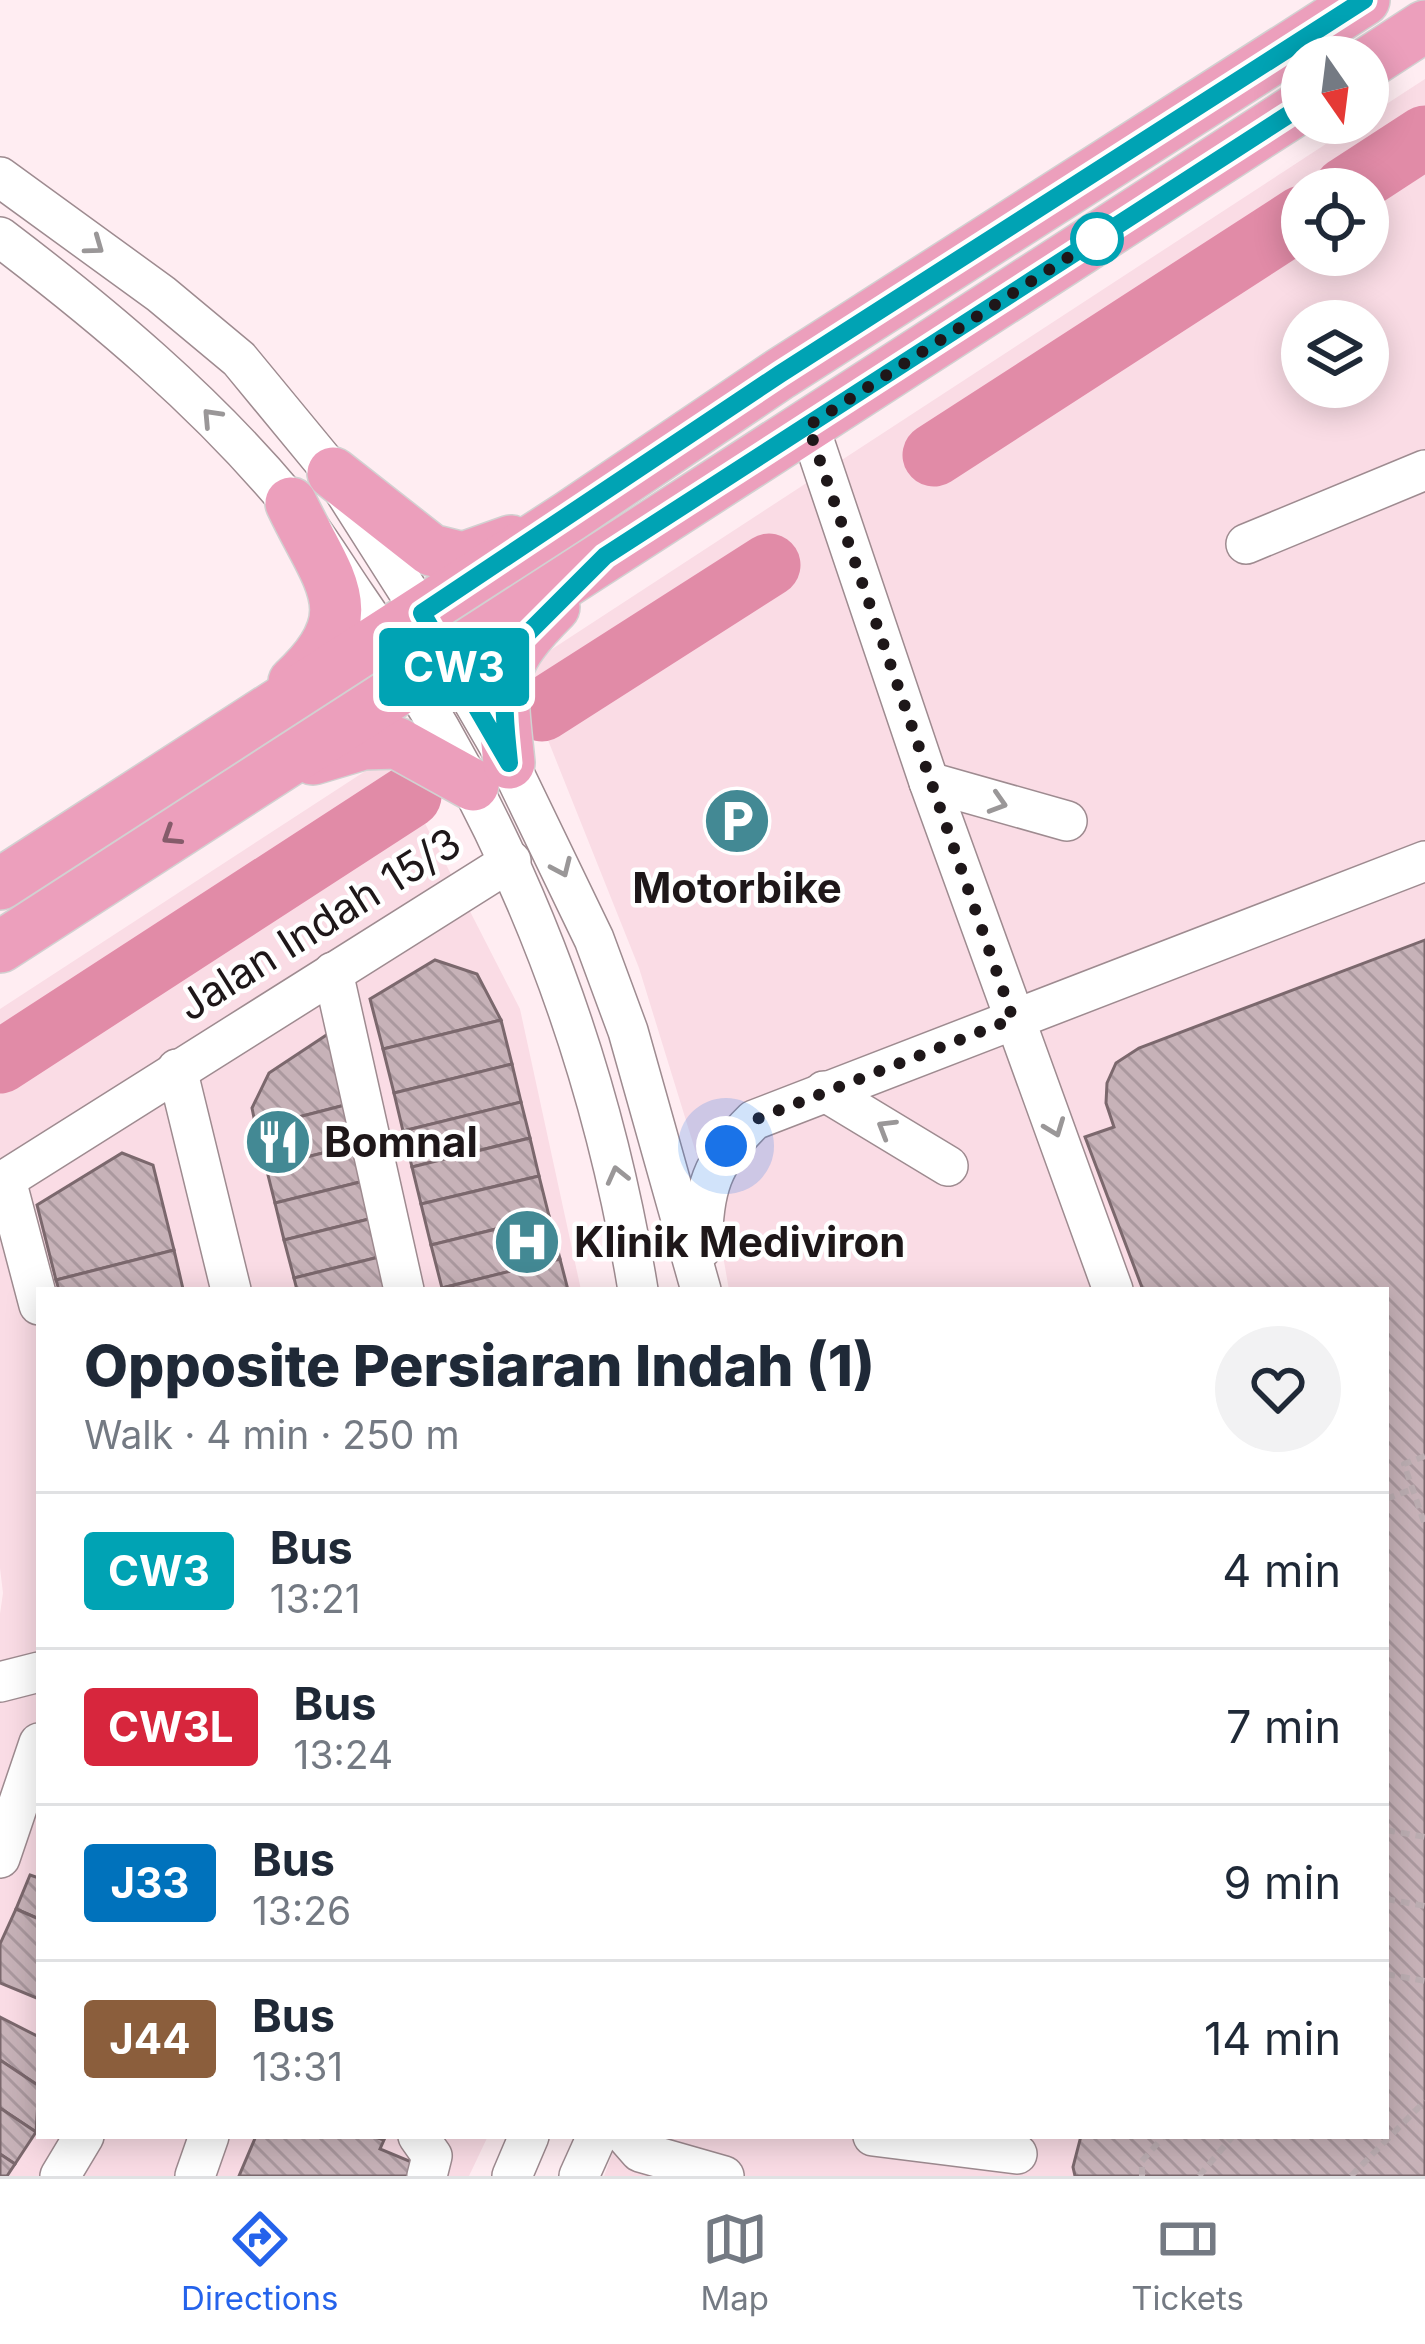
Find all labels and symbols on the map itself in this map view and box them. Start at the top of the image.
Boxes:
north arrow [1281,36,1389,144]
unlabelled marker [1072,214,1122,264]
one-way arrow [82,232,104,254]
one-way arrow [204,409,225,430]
line badge: CW3 [385,628,523,706]
parking icon: Motorbike [702,786,772,856]
one-way arrow [987,789,1008,814]
street label: Jalan Indah 15/3 [168,816,469,1031]
one-way arrow [163,821,185,843]
one-way arrow [547,856,571,877]
place label: Motorbike [632,862,842,913]
restaurant icon: Bomnal [243,1107,313,1177]
place label: Bomnal [324,1116,478,1167]
your location [696,1116,756,1176]
one-way arrow [1040,1116,1065,1137]
one-way arrow [877,1120,899,1142]
one-way arrow [606,1165,631,1186]
hospital icon: Klinik Mediviron [492,1207,562,1277]
place label: Klinik Mediviron [574,1216,905,1267]

